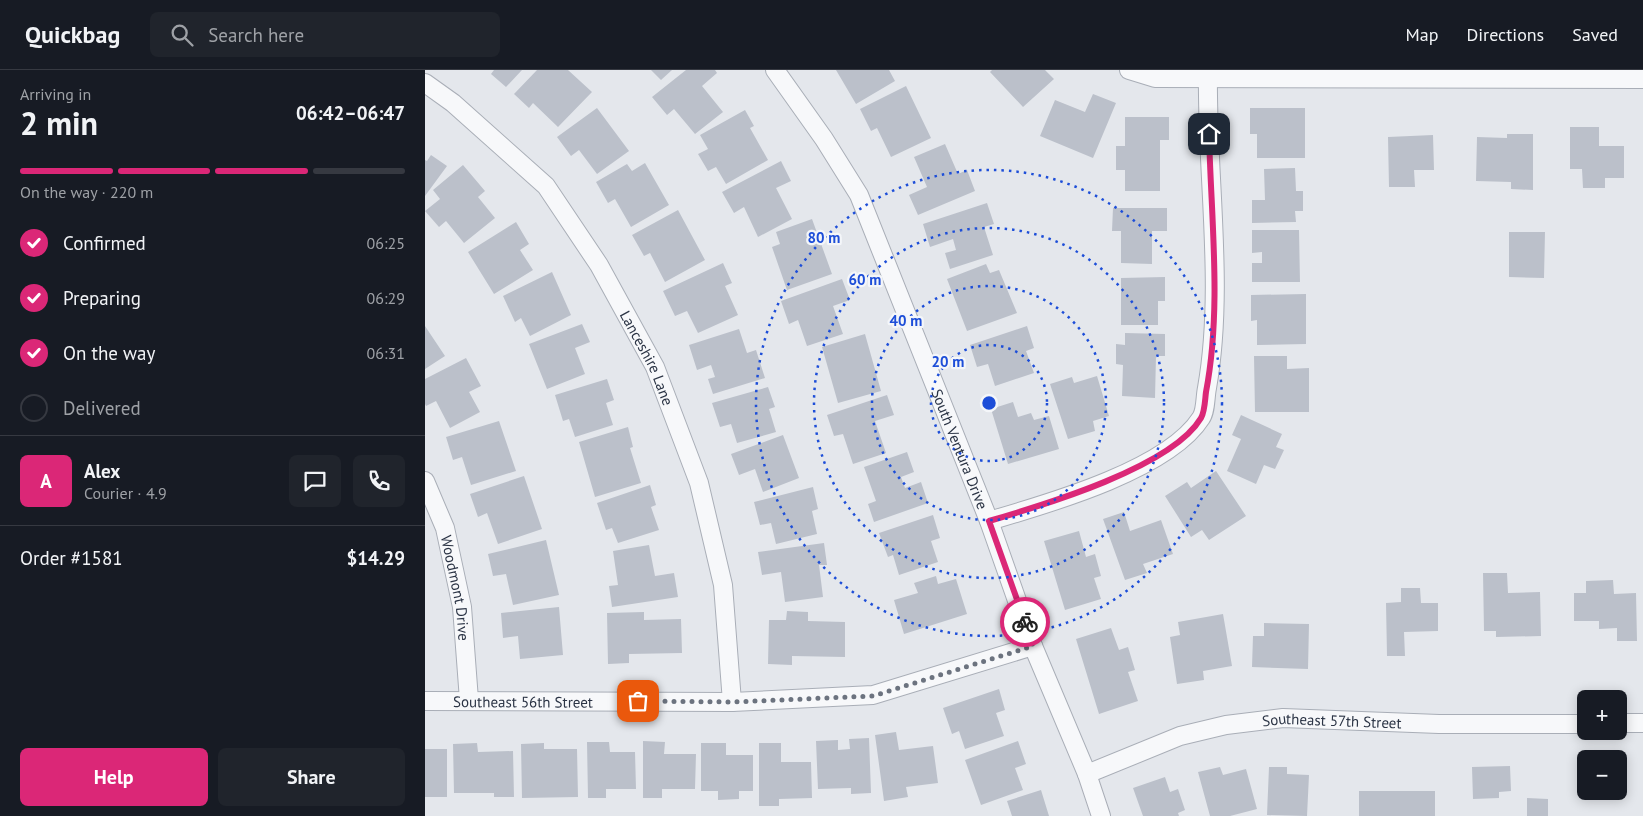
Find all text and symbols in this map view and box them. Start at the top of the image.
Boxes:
search box [150,12,500,57]
text: Quickbag [25,19,120,50]
icon: search [168,21,196,49]
text: Search here [208,23,304,47]
text: Map [1406,23,1438,46]
text: Directions [1466,23,1544,46]
text: Saved [1572,23,1618,46]
text: Arriving in [20,84,91,104]
text: 06:42–06:47 [296,101,405,125]
text: 2 min [20,102,98,144]
pin [1188,113,1230,155]
icon: home [1195,120,1223,148]
text: On the way · 220 m [20,182,153,202]
text: 80 m [808,228,840,247]
icon: check [20,229,48,257]
text: Confirmed [63,231,146,255]
text: 06:25 [367,233,405,253]
text: 60 m [849,270,881,289]
icon: check [20,284,48,312]
text: Preparing [63,286,141,310]
text: 06:29 [367,288,405,308]
street label: Lanceshire Lane [616,307,678,408]
text: 40 m [890,311,922,330]
icon: check [20,339,48,367]
text: On the way [63,341,155,365]
text: 06:31 [367,343,405,363]
text: 20 m [932,352,964,371]
street label: South Ventura Drive [928,386,993,512]
centre of rings [980,394,998,412]
text: Delivered [63,396,141,420]
button: chat [289,455,341,507]
button: phone [353,455,405,507]
text: Alex [84,459,120,483]
text: A [40,469,52,493]
text: Courier · 4.9 [84,483,167,503]
street label: Woodmont Drive [437,533,474,641]
text: Order #1581 [20,546,123,570]
text: $14.29 [346,546,405,570]
courier [1000,597,1050,647]
icon: bike [1011,608,1039,636]
pin [617,680,659,722]
icon: bag [624,687,652,715]
map controls [1577,690,1627,800]
button: + [1577,690,1627,740]
street label: Southeast 56th Street [453,692,593,711]
street label: Southeast 57th Street [1261,708,1402,732]
button: Help [20,748,208,806]
button: Share [218,748,405,806]
button: − [1577,750,1627,800]

